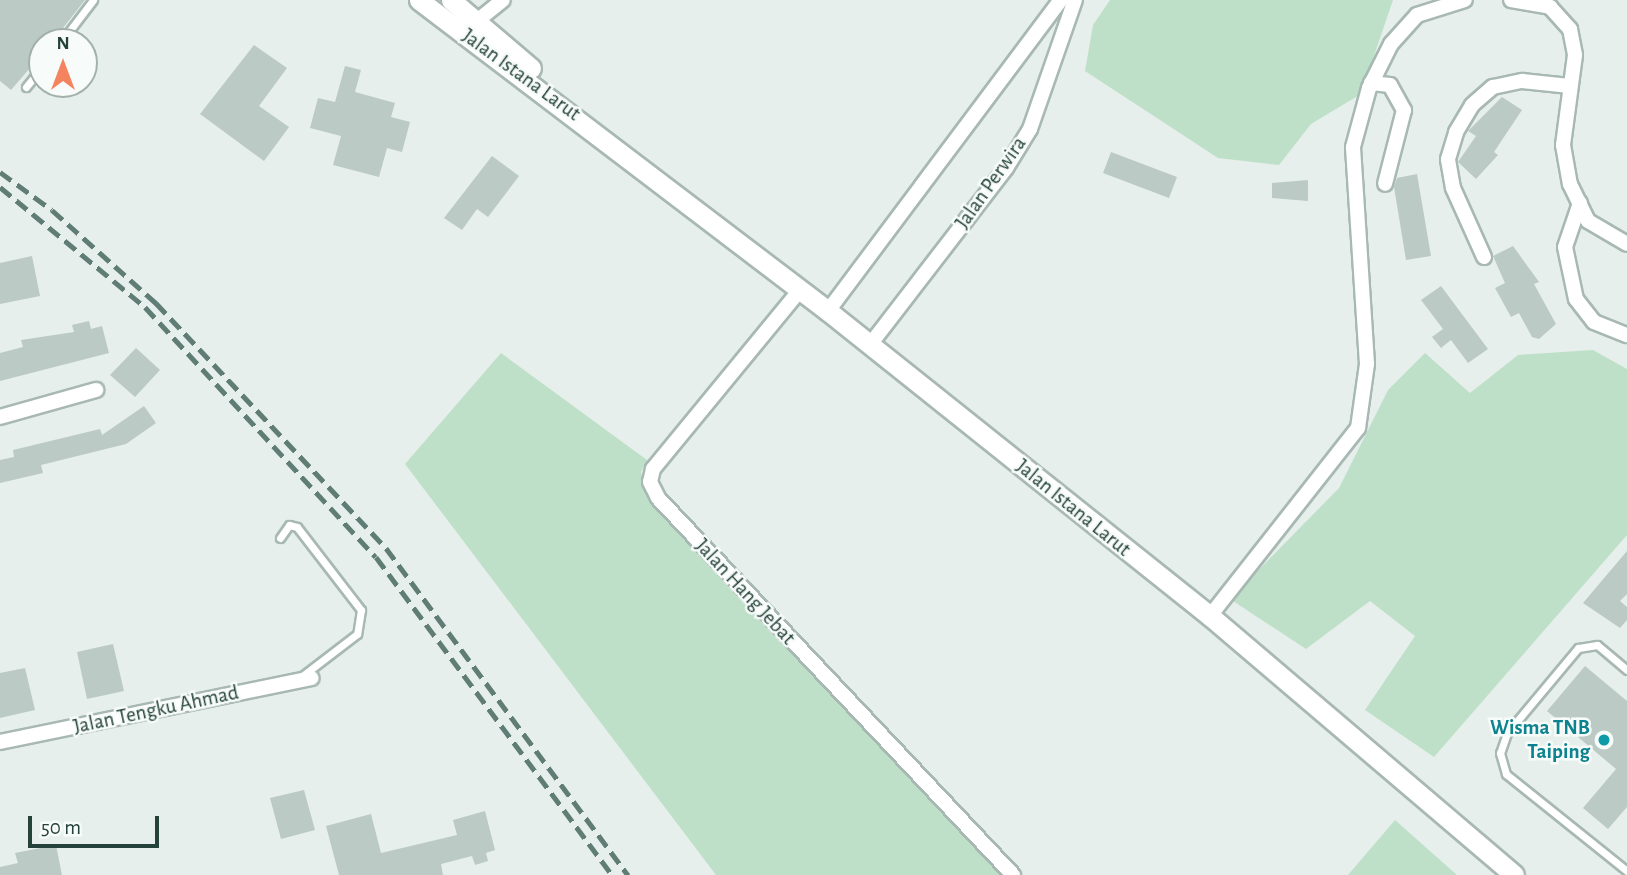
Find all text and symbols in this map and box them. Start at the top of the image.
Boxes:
street label: Jalan Istana Larut [457,24,585,126]
north arrow [28,28,98,98]
text: N [56,34,70,53]
street label: Jalan Perwira [950,132,1032,234]
street label: Jalan Istana Larut [1011,454,1135,562]
street label: Jalan Hang Jebat [690,534,800,650]
street label: Jalan Tengku Ahmad [71,680,241,740]
place label: Wisma TNB Taiping [1490,715,1590,765]
marker: Wisma TNB Taiping [1596,732,1612,748]
scale bar [32,802,163,846]
text: 50 m [41,817,81,838]

